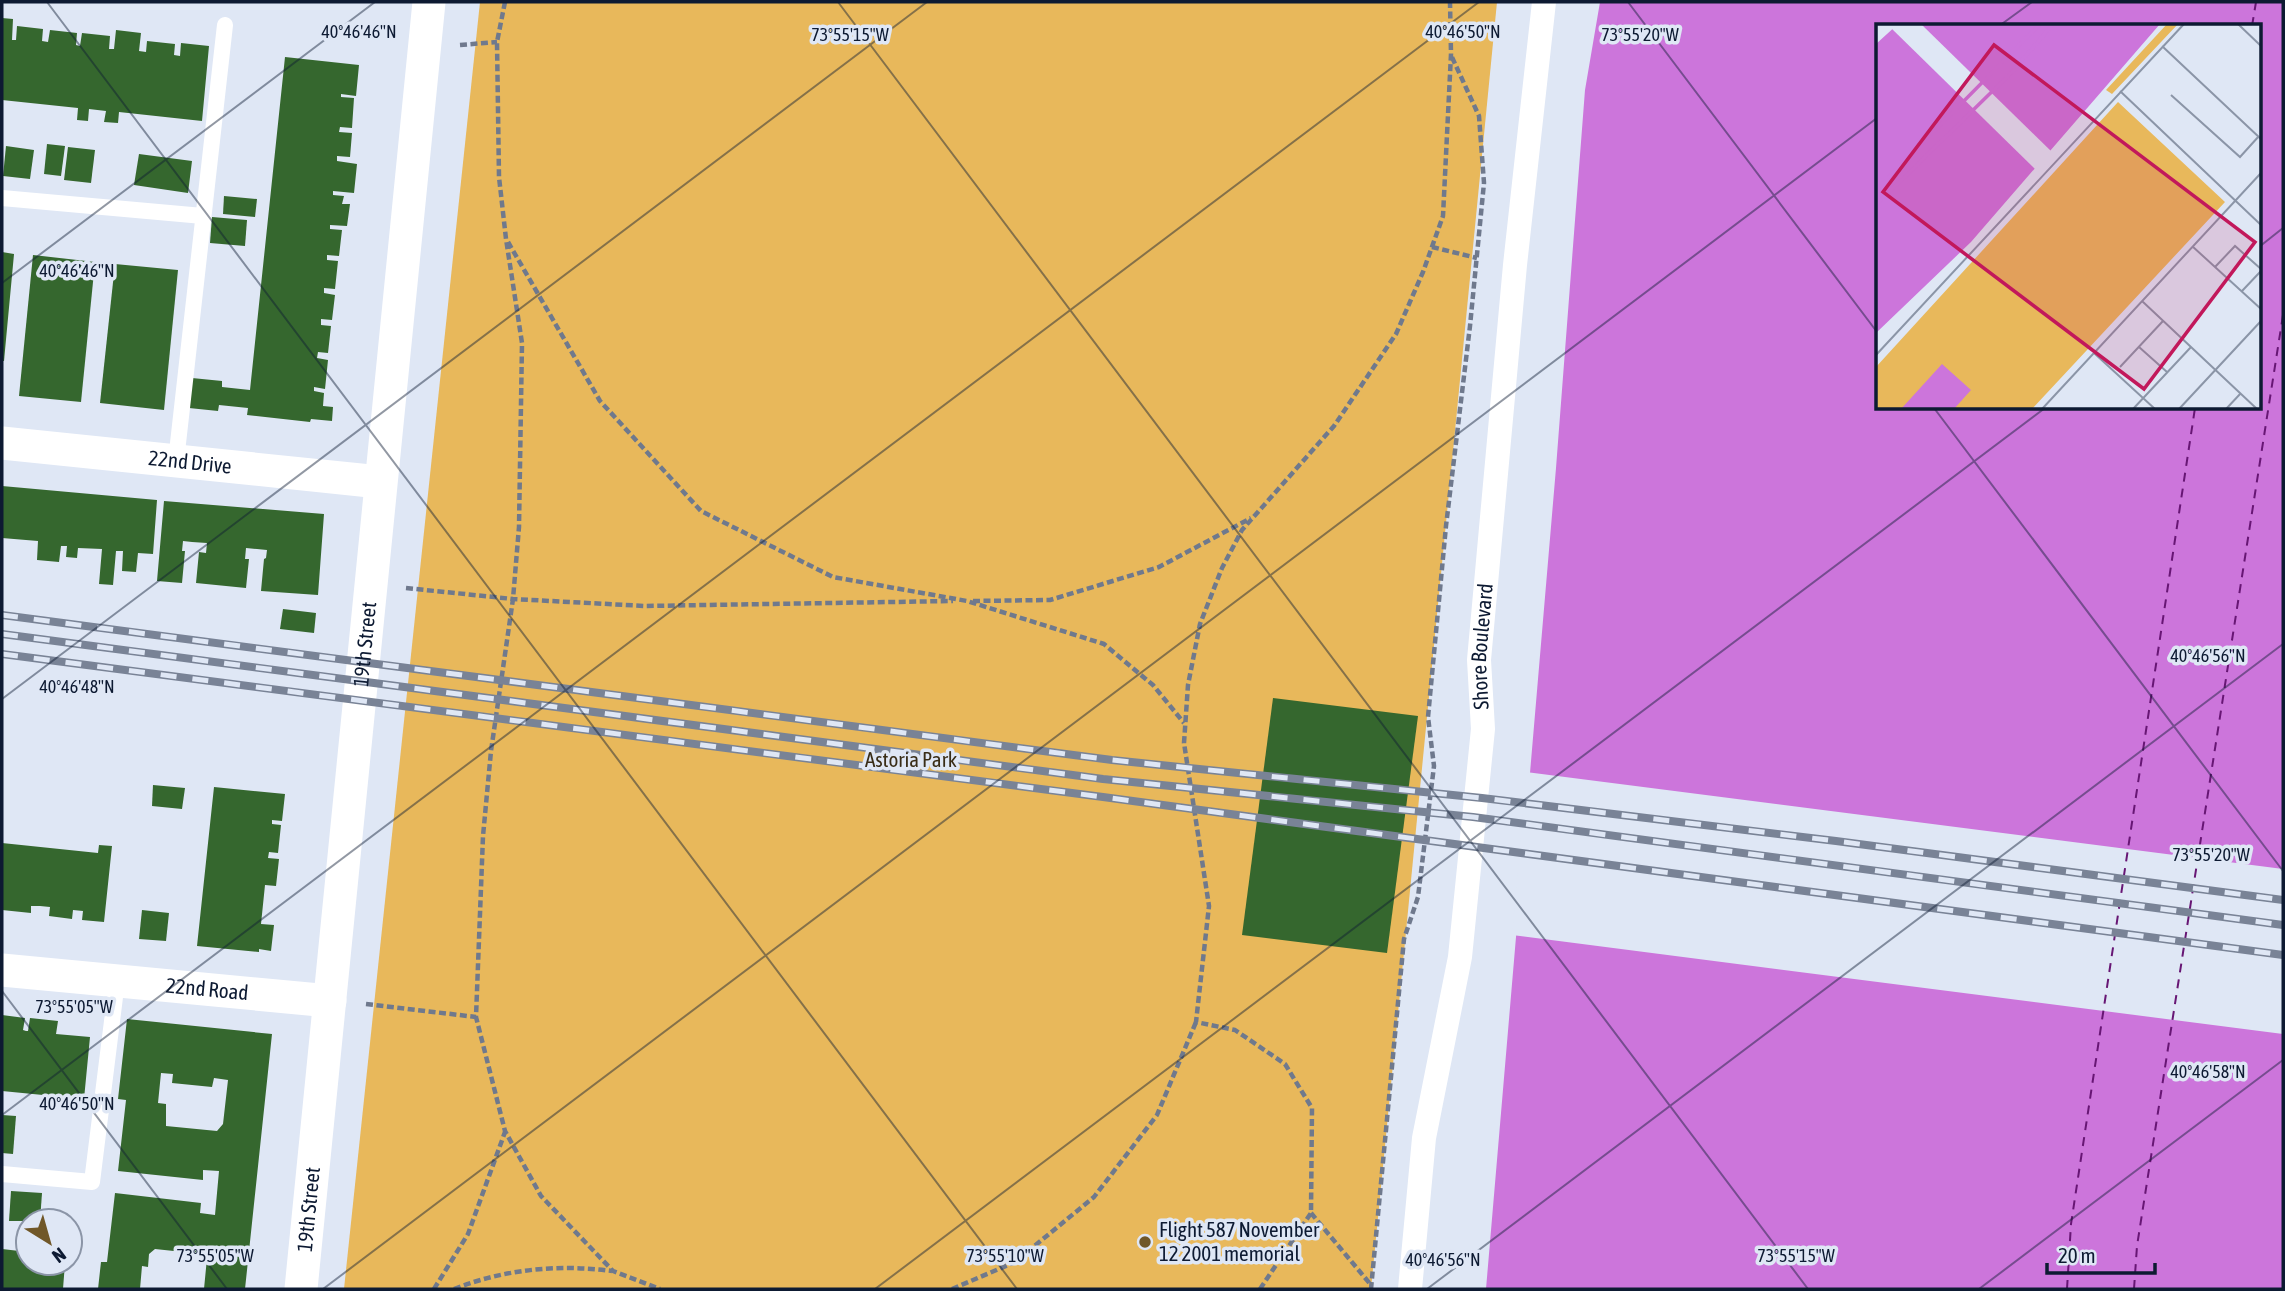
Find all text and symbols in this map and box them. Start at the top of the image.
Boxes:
text: 40°46'46"N [321,21,397,42]
text: 40°46'50"N [1425,21,1501,42]
text: 73°55'15"W [811,24,889,45]
text: 73°55'20"W [1601,24,1679,45]
inset map [1876,24,2260,410]
text: 40°46'46"N [39,260,115,281]
street label: 22nd Drive [147,445,233,478]
street label: Shore Boulevard [1466,582,1497,710]
street label: 19th Street [348,601,380,688]
text: 40°46'56"N [2170,645,2246,666]
text: 40°46'48"N [39,676,115,697]
park label: Astoria Park [865,747,957,771]
text: 73°55'20"W [2172,844,2250,865]
street label: 22nd Road [165,973,250,1004]
text: 73°55'05"W [35,996,113,1017]
text: 40°46'58"N [2170,1061,2246,1082]
text: 40°46'50"N [39,1093,115,1114]
street label: 19th Street [292,1166,324,1253]
north arrow [14,1207,84,1277]
place label: Flight 587 November 12 2001 memorial [1159,1217,1320,1265]
scale bar [2047,1232,2156,1276]
marker: Flight 587 November 12 2001 memorial [1137,1234,1153,1250]
text: N [48,1243,70,1268]
text: 20 m [2058,1243,2096,1267]
text: 73°55'05"W [176,1245,254,1266]
text: 73°55'10"W [966,1245,1044,1266]
text: 73°55'15"W [1757,1245,1835,1266]
text: 40°46'56"N [1405,1249,1481,1270]

